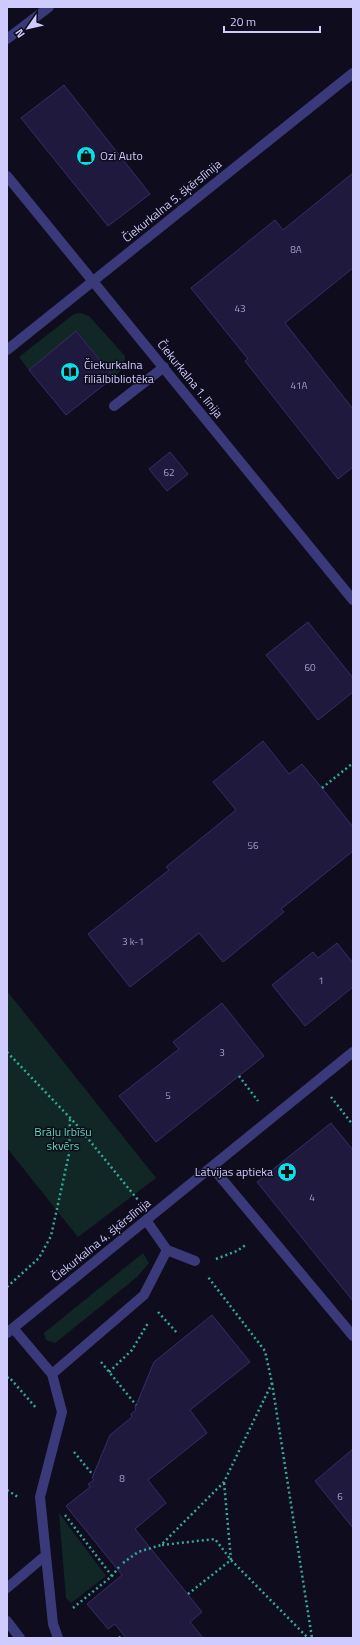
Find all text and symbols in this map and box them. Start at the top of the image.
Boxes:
north arrow [8,8,48,48]
scale bar [224,8,320,34]
text: 20 m [230,12,256,31]
text: N [11,26,28,41]
shop icon: Ozi Auto [75,145,97,167]
place label: Ozi Auto [100,146,143,165]
street label: Čiekurkalna 5. šķērslīnija [118,154,226,247]
house number: 8A [290,242,302,257]
house number: 43 [234,301,246,316]
street label: Čiekurkalna 1. līnija [153,335,228,422]
place label: Čiekurkalna filiālbibliotēka [84,355,154,388]
library icon: Čiekurkalna filiālbibliotēka [59,361,81,383]
house number: 41A [290,378,308,393]
house number: 62 [163,465,175,480]
house number: 60 [304,660,316,675]
house number: 56 [247,838,259,853]
house number: 3 k-1 [122,934,144,949]
house number: 1 [318,973,324,988]
house number: 3 [219,1045,225,1060]
house number: 5 [165,1088,171,1103]
park label: Brāļu Irbīšu skvērs [34,1122,92,1155]
pharmacy icon: Latvijas aptieka [276,1161,298,1183]
place label: Latvijas aptieka [195,1162,273,1181]
house number: 4 [309,1190,315,1205]
street label: Čiekurkalna 4. šķērslīnija [47,1193,155,1286]
house number: 8 [119,1471,125,1486]
house number: 6 [337,1489,343,1504]

